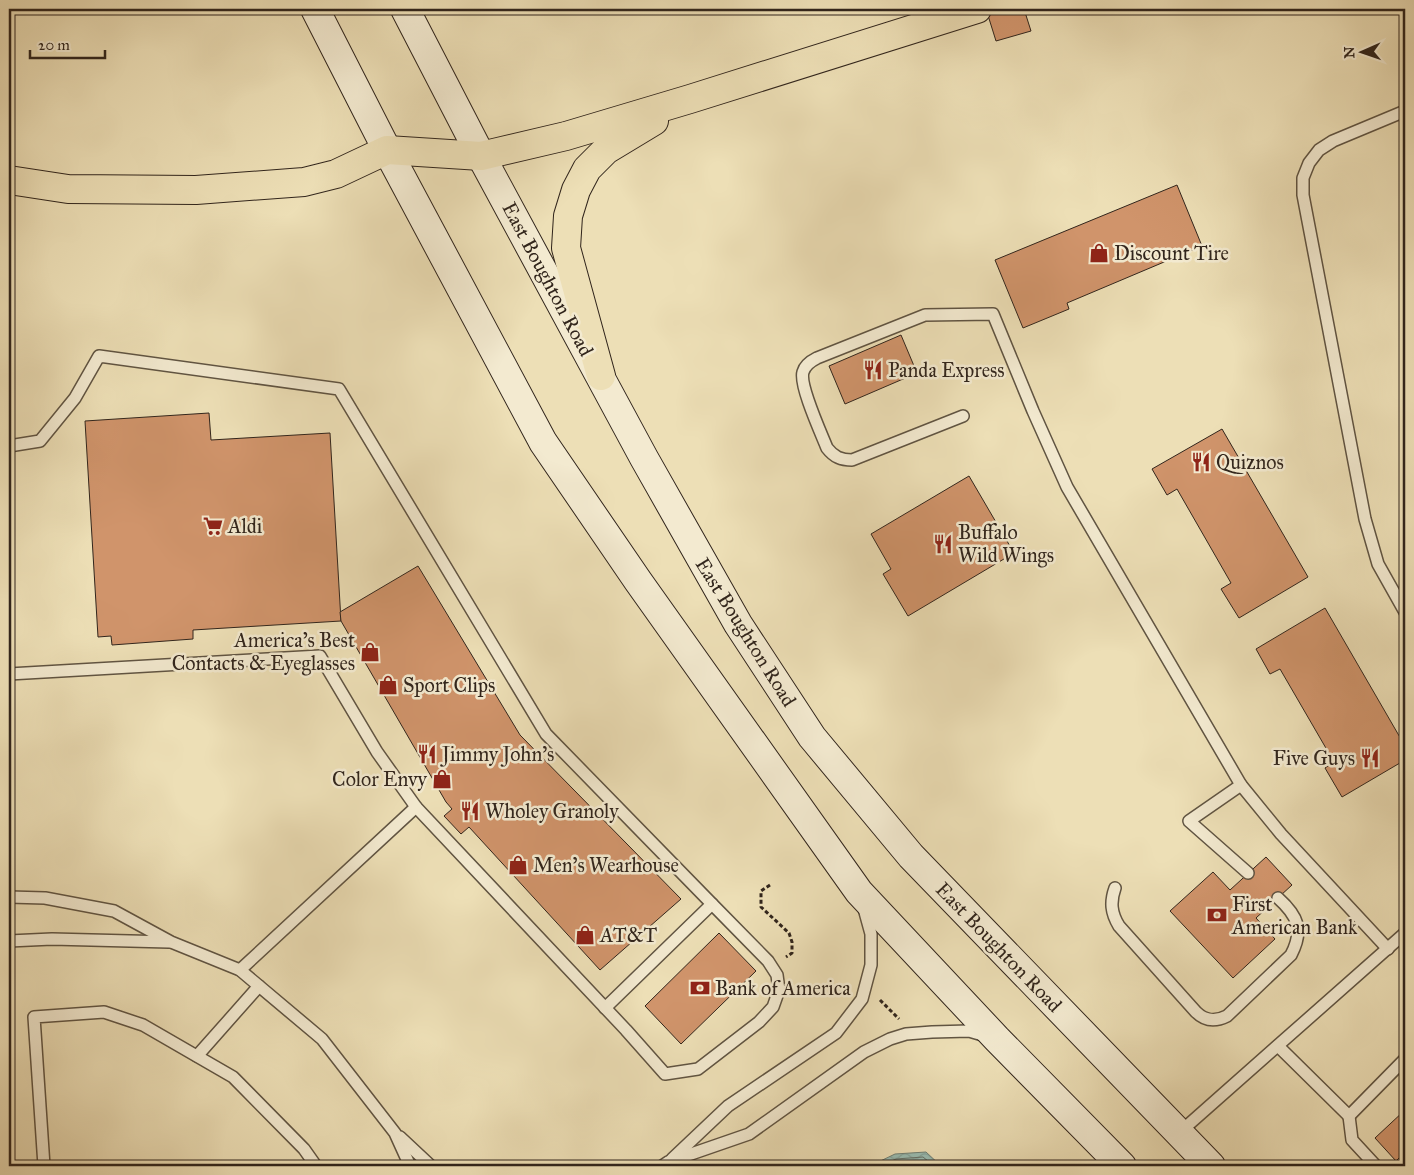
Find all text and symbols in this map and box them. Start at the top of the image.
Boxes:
scale bar [30,28,105,60]
north arrow [1336,28,1386,78]
text: 20 m [38,36,70,54]
text: N [1341,46,1358,59]
street label: East Boughton Road [496,198,599,361]
place label: Discount Tire [1114,241,1229,265]
shop icon: Discount Tire [1088,242,1110,264]
place label: Panda Express [888,358,1005,382]
restaurant icon: Panda Express [862,359,884,381]
place label: Quiznos [1216,450,1284,474]
restaurant icon: Quiznos [1190,451,1212,473]
place label: Aldi [227,514,263,538]
supermarket icon: Aldi [202,515,224,537]
place label: Buffalo Wild Wings [958,520,1054,568]
restaurant icon: Buffalo Wild Wings [932,533,954,555]
street label: East Boughton Road [690,553,801,711]
place label: America's Best Contacts & Eyeglasses [172,628,355,676]
shop icon: America's Best Contacts & Eyeglasses [359,641,381,663]
place label: Sport Clips [403,673,495,697]
shop icon: Sport Clips [377,674,399,696]
place label: Jimmy John's [440,742,554,767]
restaurant icon: Jimmy John's [416,743,438,765]
place label: Five Guys [1273,746,1355,770]
restaurant icon: Five Guys [1359,747,1381,769]
place label: Color Envy [332,767,428,791]
shop icon: Color Envy [431,768,453,790]
place label: Wholey Granoly [485,799,619,823]
restaurant icon: Wholey Granoly [459,800,481,822]
place label: Men's Wearhouse [533,853,679,877]
shop icon: Men's Wearhouse [507,854,529,876]
street label: East Boughton Road [930,877,1067,1018]
place label: First American Bank [1231,892,1358,939]
bank icon: First American Bank [1206,904,1228,926]
place label: AT&T [599,923,658,947]
shop icon: AT&T [574,924,596,946]
place label: Bank of America [715,976,851,1000]
bank icon: Bank of America [689,977,711,999]

